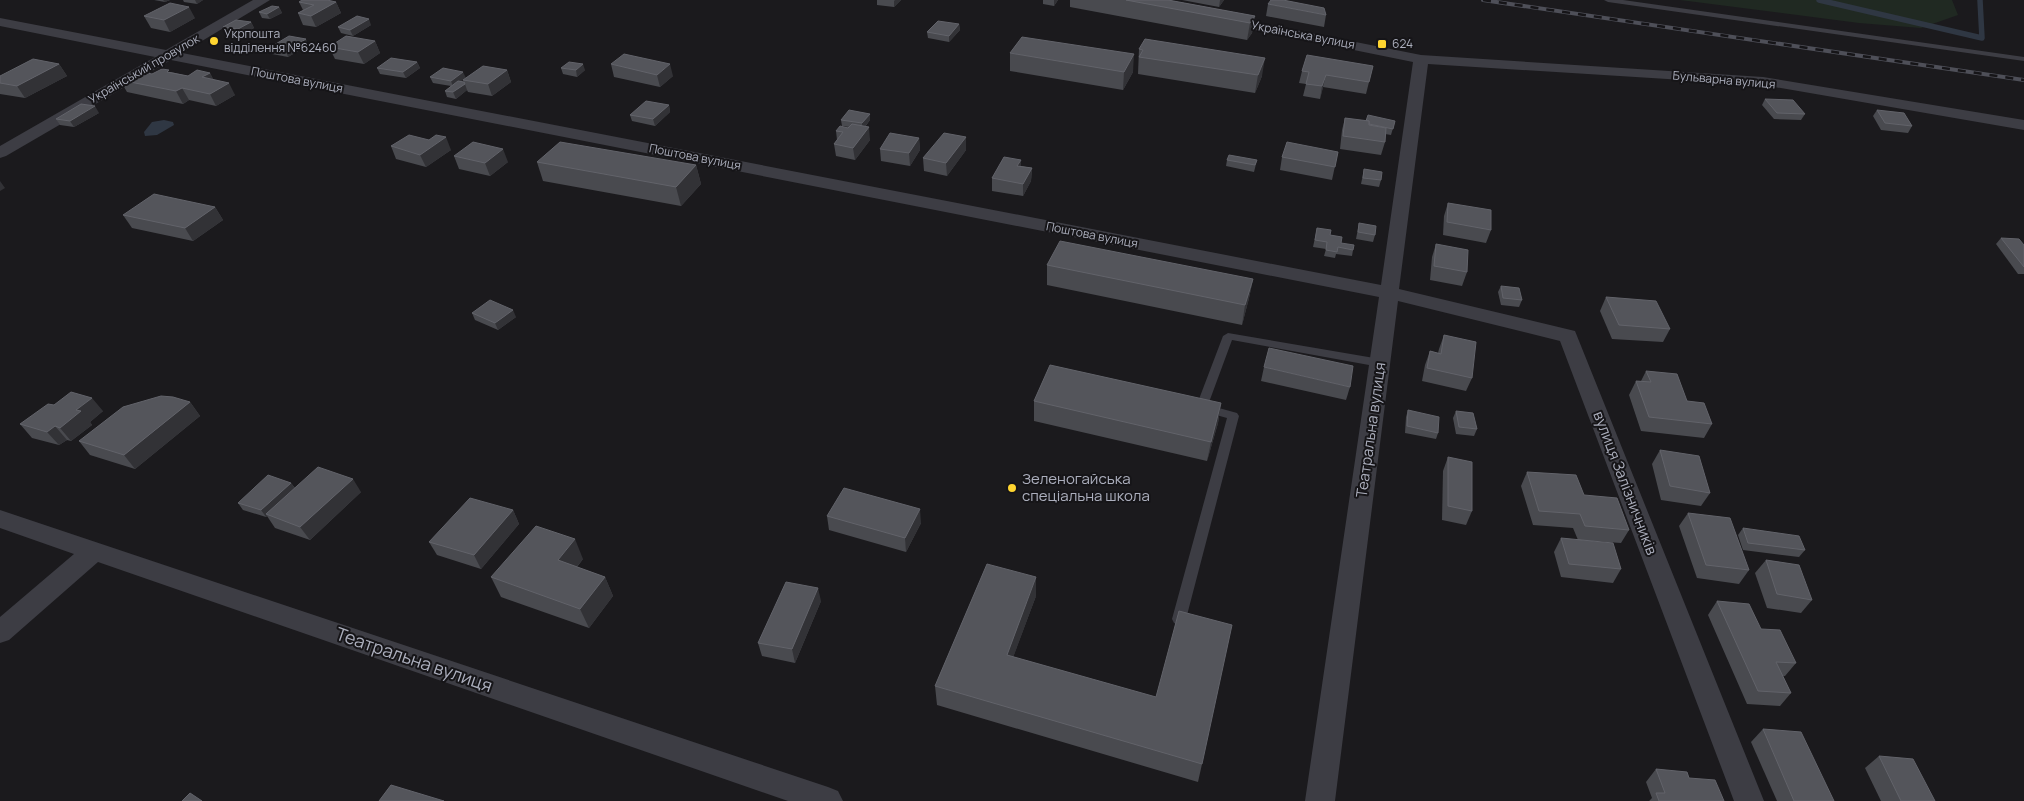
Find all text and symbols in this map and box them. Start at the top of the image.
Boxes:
street label: Українська вулиця [1250,16,1356,53]
place label: Укрпошта відділення №62460 [224,25,337,56]
street label: Український провулок [85,29,203,107]
marker: Укрпошта відділення №62460 [208,35,220,47]
place label: 624 [1392,35,1413,52]
marker: 624 [1376,38,1388,50]
street label: Поштова вулиця [250,62,345,97]
street label: Бульварна вулиця [1672,67,1776,92]
street label: Поштова вулиця [648,139,743,174]
street label: Поштова вулиця [1045,217,1140,252]
street label: Театральна вулиця [1351,361,1390,499]
street label: вулиця Залізничників [1588,408,1663,558]
place label: Зеленогайська спеціальна школа [1022,468,1150,506]
marker: Зеленогайська спеціальна школа [1006,482,1018,494]
street label: Театральна вулиця [333,621,496,697]

